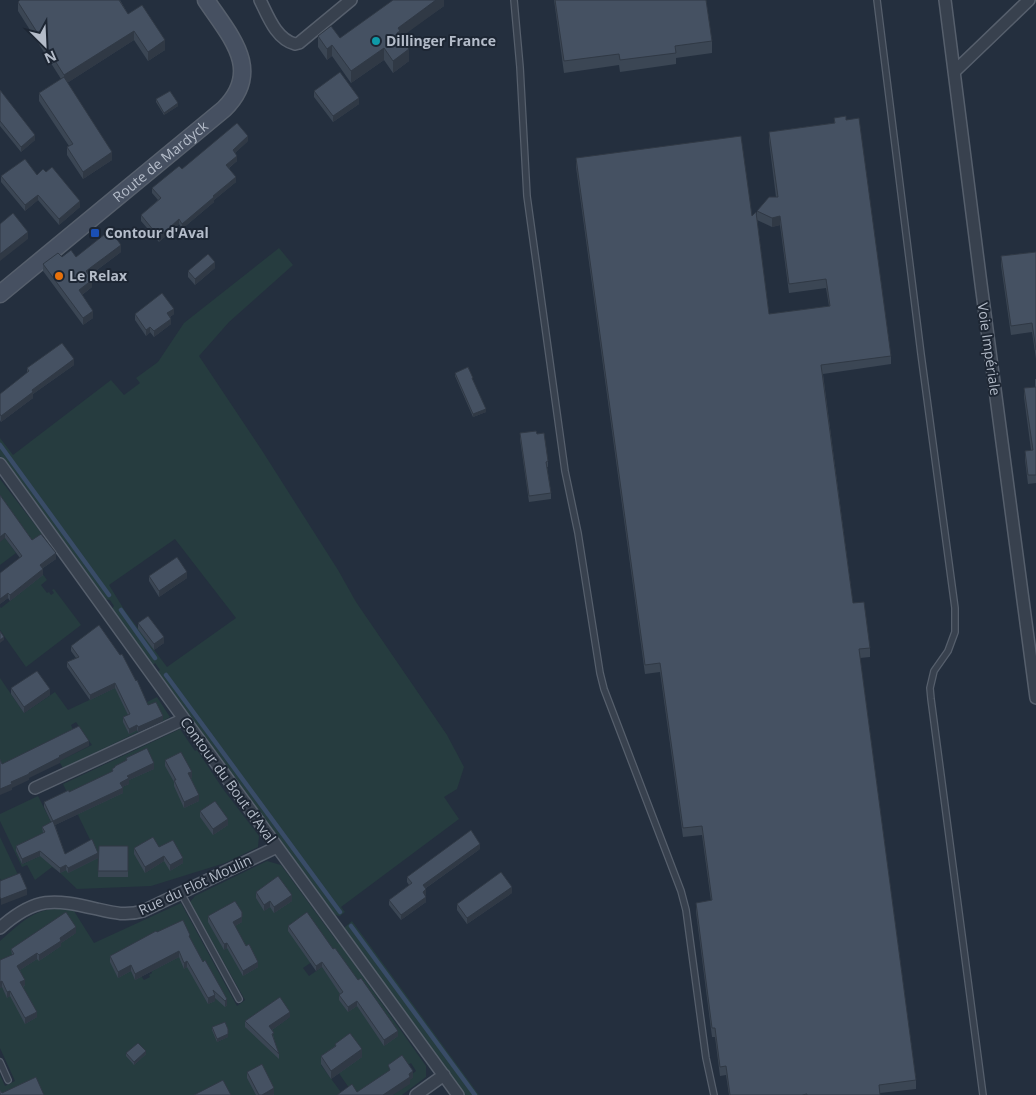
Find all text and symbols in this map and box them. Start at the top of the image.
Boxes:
north arrow [20,20,70,70]
place label: Dillinger France [386,31,496,50]
marker: Dillinger France [370,35,382,47]
text: N [41,46,60,68]
street label: Route de Mardyck [108,116,212,206]
place label: Contour d'Aval [105,223,209,242]
marker: Contour d'Aval [89,227,101,239]
place label: Le Relax [69,266,128,285]
marker: Le Relax [53,270,65,282]
street label: Voie Impériale [974,301,1005,397]
street label: Contour du Bout d'Aval [176,713,281,847]
street label: Rue du Flot Moulin [135,850,254,919]

